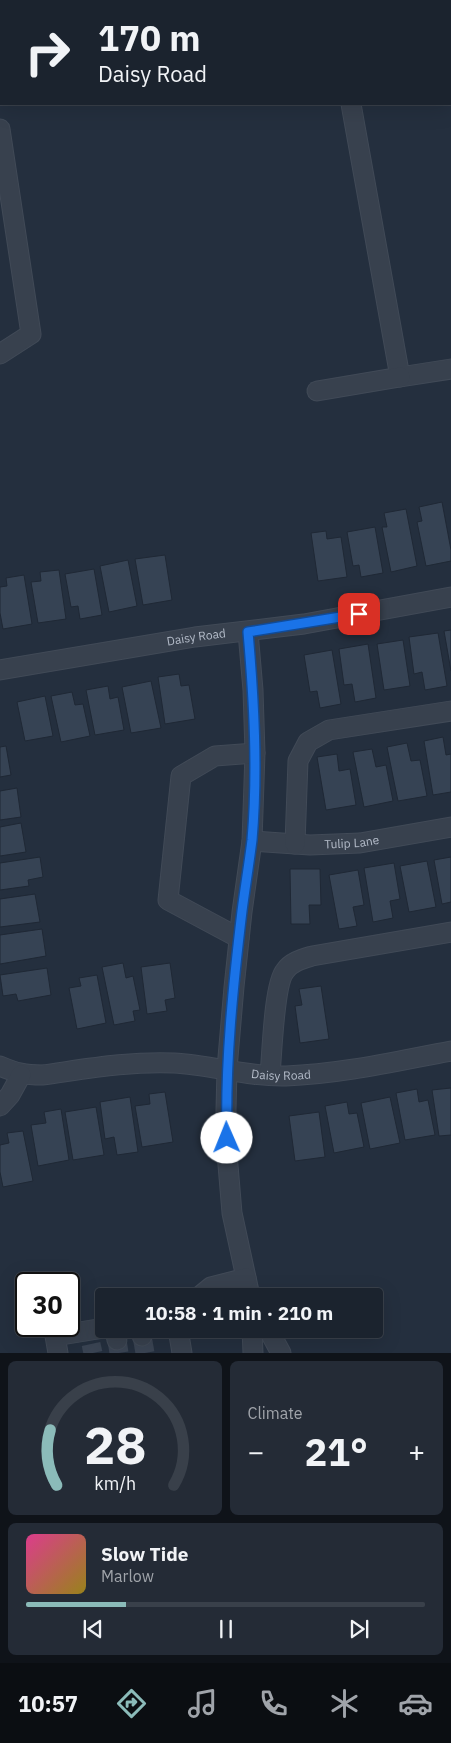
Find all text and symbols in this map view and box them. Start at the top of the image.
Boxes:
text: 170 m [98,15,201,61]
icon: right [15,20,80,85]
text: Daisy Road [98,59,207,88]
pin [338,593,380,635]
icon: arrive [345,600,373,628]
street label: Daisy Road [165,625,227,649]
street label: Tulip Lane [324,832,381,851]
street label: Daisy Road [251,1066,311,1083]
position arrow [200,1111,252,1163]
speed limit sign: 30 [15,1272,80,1337]
text: 10:58 · 1 min · 210 m [145,1301,333,1325]
text: Climate [248,1403,303,1423]
text: 28 [84,1411,146,1478]
text: 21° [305,1427,368,1476]
text: − [248,1433,264,1470]
text: + [408,1433,425,1470]
text: km/h [94,1472,136,1495]
text: Slow Tide [101,1542,188,1566]
text: Marlow [101,1566,154,1586]
icon: previous [79,1615,107,1643]
icon: pause [212,1615,240,1643]
icon: next [345,1615,373,1643]
icon: directions [114,1686,149,1721]
icon: music [185,1686,220,1721]
icon: phone [256,1686,291,1721]
icon: climate [327,1686,362,1721]
icon: car [398,1686,433,1721]
text: 10:57 [18,1689,78,1718]

